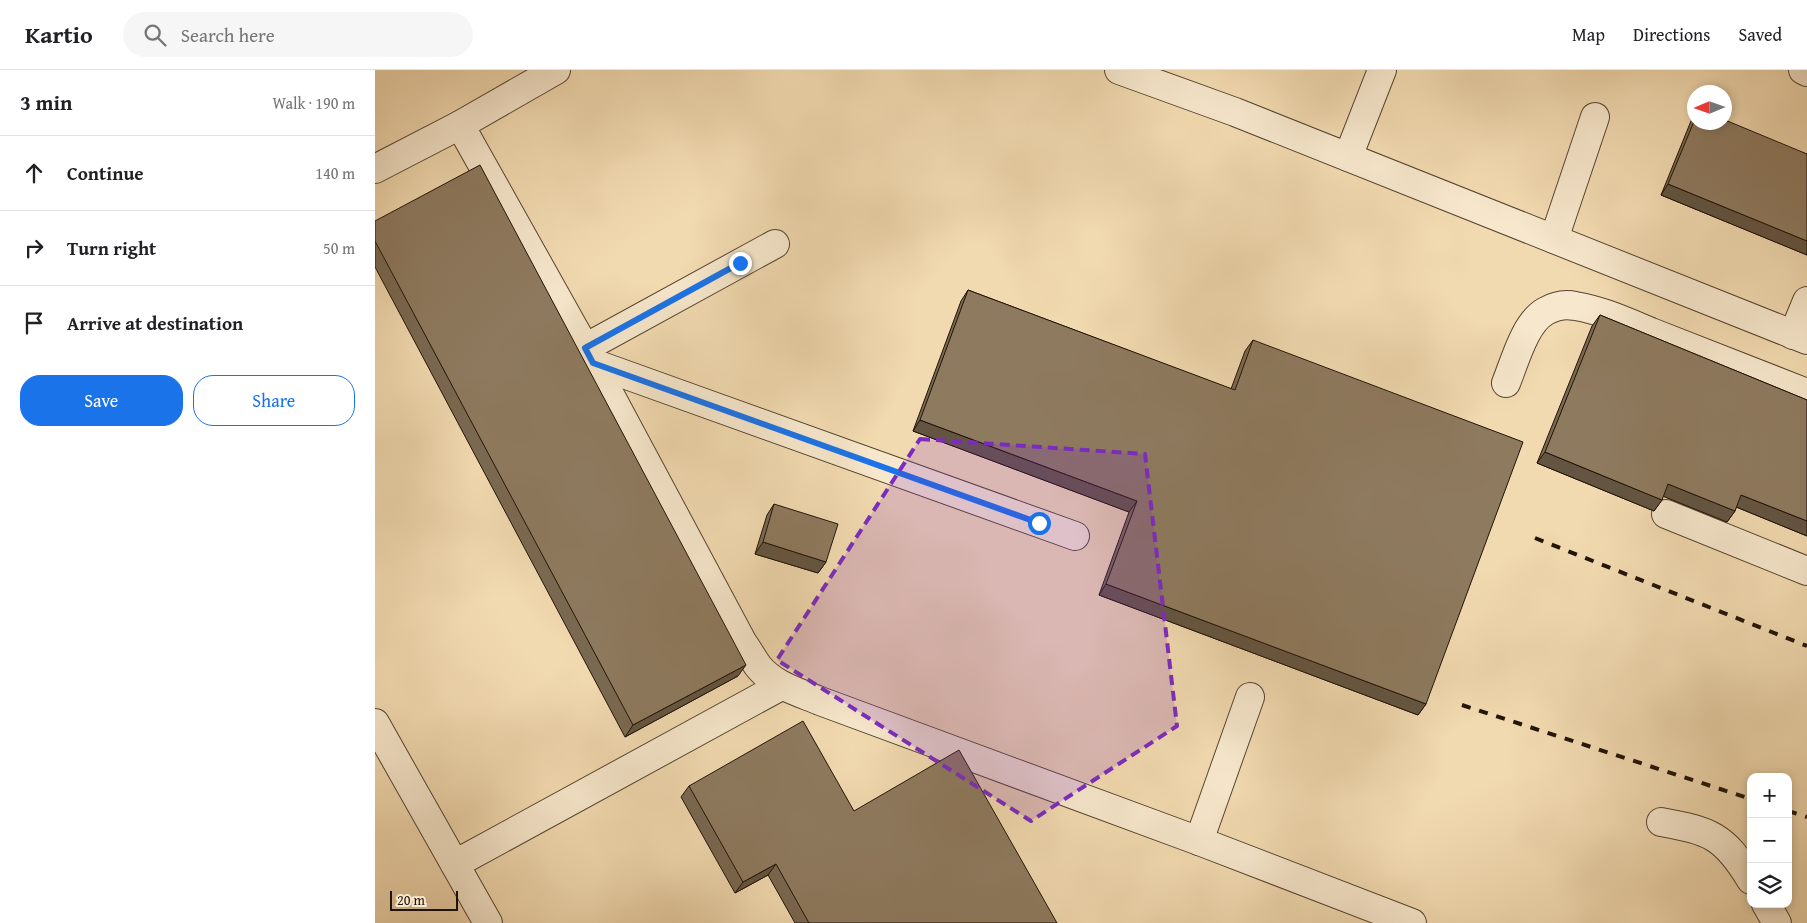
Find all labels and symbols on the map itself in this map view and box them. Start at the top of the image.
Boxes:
north arrow [1687,85,1732,130]
route end [729,252,752,275]
route start [1028,512,1051,535]
scale bar [390,888,457,911]

